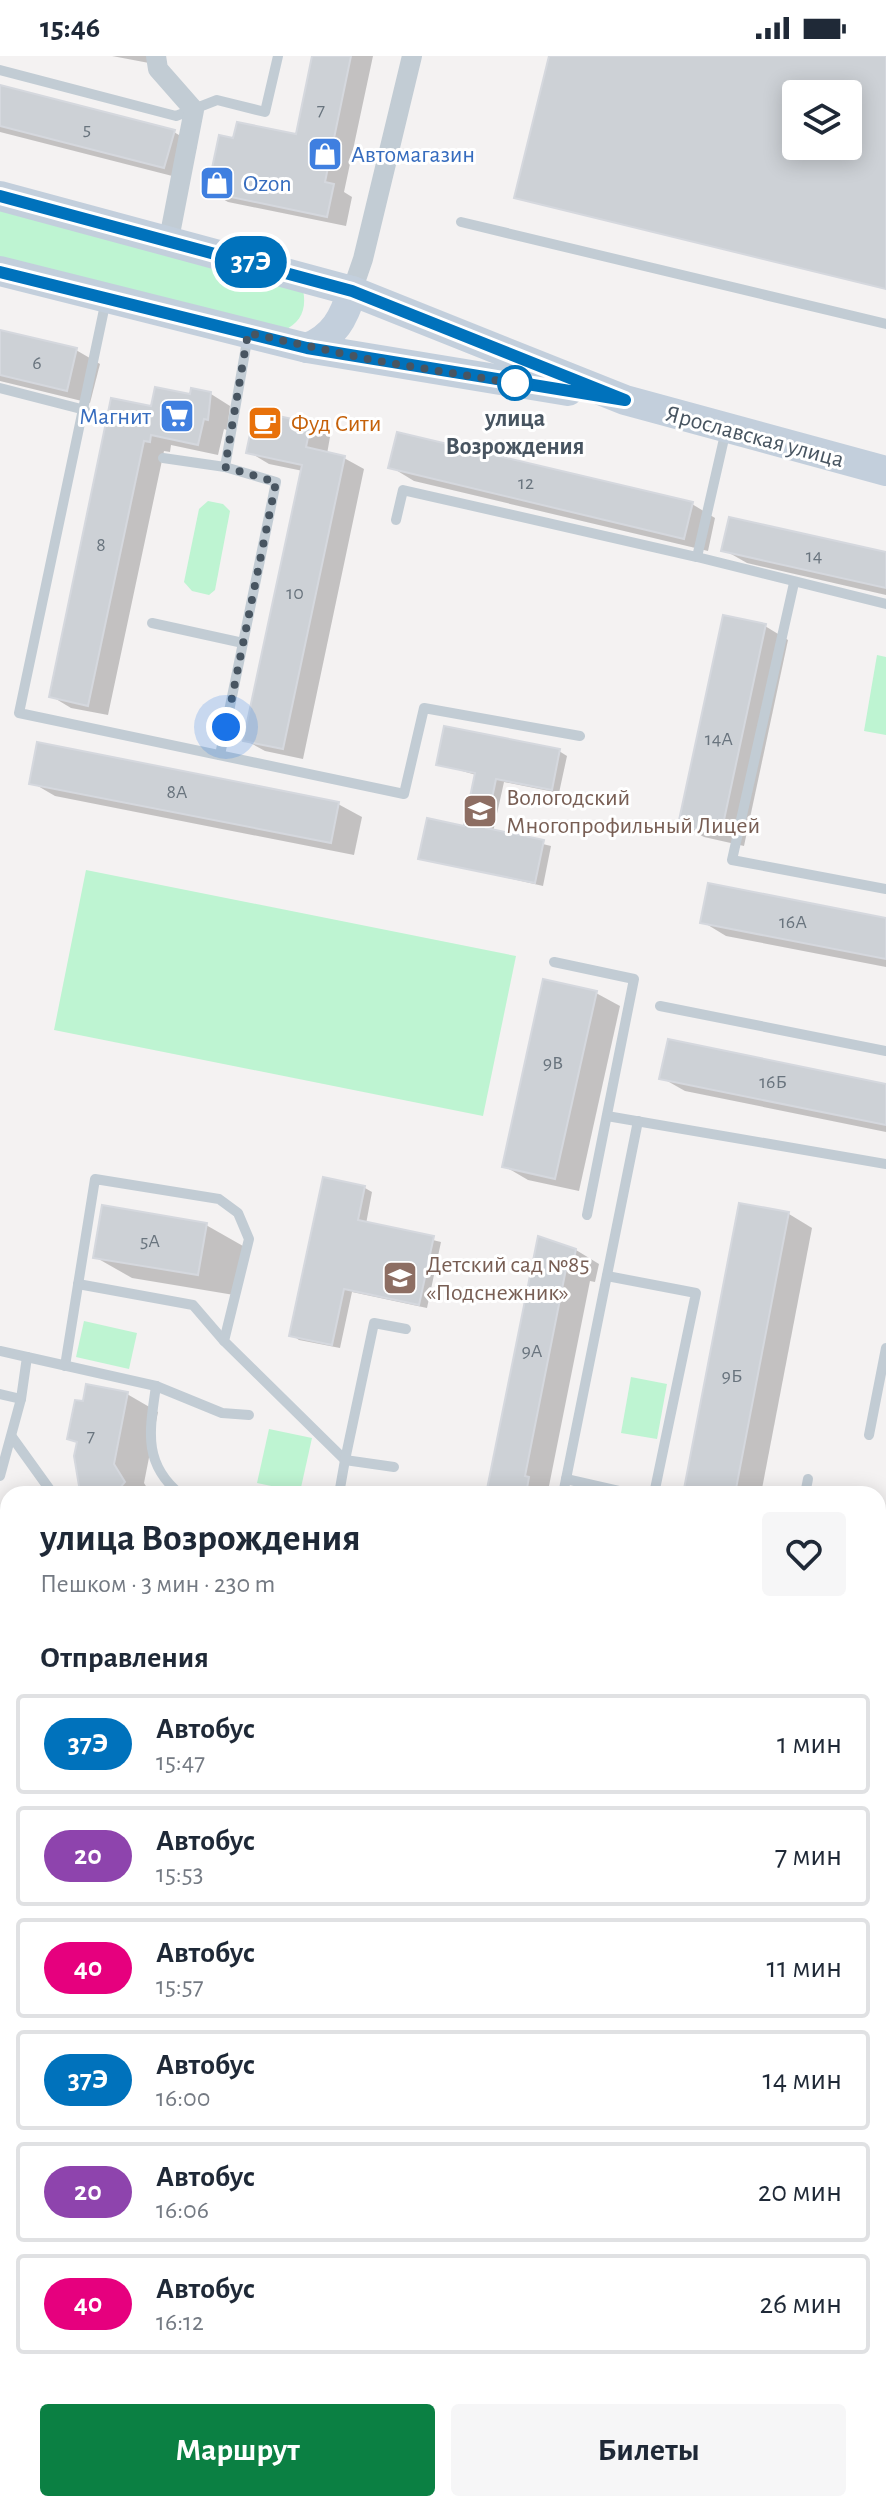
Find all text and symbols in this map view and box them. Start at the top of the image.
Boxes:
text: 15:46 [40,13,100,43]
map controls [782,80,862,160]
button: layers [782,80,862,160]
house number: 7 [317,100,325,120]
house number: 5 [83,119,91,139]
shop icon: Автомагазин [306,135,344,173]
place label: Автомагазин [351,143,475,167]
shop icon: Ozon [198,164,236,202]
place label: Ozon [243,172,292,196]
line badge: 37Э [205,236,297,288]
text: 37Э [231,248,271,276]
house number: 6 [32,353,42,373]
marker: улица Возрождения [498,366,532,400]
supermarket icon: Магнит [158,397,196,435]
street label: Ярославская улица [663,402,846,472]
cafe icon: Фуд Сити [246,404,284,442]
place label: Магнит [79,405,151,429]
place label: улица Возрождения [446,407,584,459]
place label: Фуд Сити [291,412,381,436]
house number: 12 [518,473,534,493]
house number: 8 [96,535,106,555]
house number: 14 [806,546,822,566]
house number: 10 [286,583,304,603]
your location [206,707,246,747]
house number: 14А [705,729,733,749]
house number: 8А [166,782,188,802]
place label: Вологодский Многопрофильный Лицей [506,786,760,838]
school or university icon: Вологодский Многопрофильный Лицей [461,792,499,830]
house number: 16А [779,912,807,932]
house number: 9В [543,1053,563,1073]
house number: 16Б [759,1072,787,1092]
house number: 5А [140,1231,160,1251]
place label: Детский сад №85 «Подснежник» [426,1253,590,1305]
school or university icon: Детский сад №85 «Подснежник» [381,1259,419,1297]
house number: 9А [521,1341,543,1361]
house number: 9Б [722,1366,742,1386]
house number: 7 [87,1426,95,1446]
button: heart [762,1512,846,1596]
text: улица Возрождения [40,1520,361,1558]
text: Пешком · 3 мин · 230 m [40,1571,275,1597]
text: Отправления [40,1643,209,1673]
text: Автобус [156,1714,255,1744]
text: 1 мин [777,1729,842,1759]
text: 37Э [68,1730,108,1758]
text: 15:47 [156,1749,205,1775]
text: Автобус [156,1826,255,1856]
text: 7 мин [775,1841,842,1871]
text: 20 [74,1842,102,1870]
text: 15:53 [156,1861,203,1887]
text: Автобус [156,1938,255,1968]
text: 11 мин [767,1953,842,1983]
text: 40 [74,1954,102,1982]
text: 15:57 [156,1973,203,1999]
text: Автобус [156,2050,255,2080]
text: 14 мин [762,2065,842,2095]
text: 37Э [68,2066,108,2094]
text: 16:00 [156,2085,211,2111]
text: Автобус [156,2162,255,2192]
text: 20 мин [758,2177,842,2207]
text: 20 [74,2178,102,2206]
text: 16:06 [156,2197,209,2223]
text: Автобус [156,2274,255,2304]
text: 26 мин [759,2289,842,2319]
text: 40 [74,2290,102,2318]
text: 16:12 [156,2309,204,2335]
button: Маршрут [40,2404,435,2496]
button: Билеты [451,2404,846,2496]

